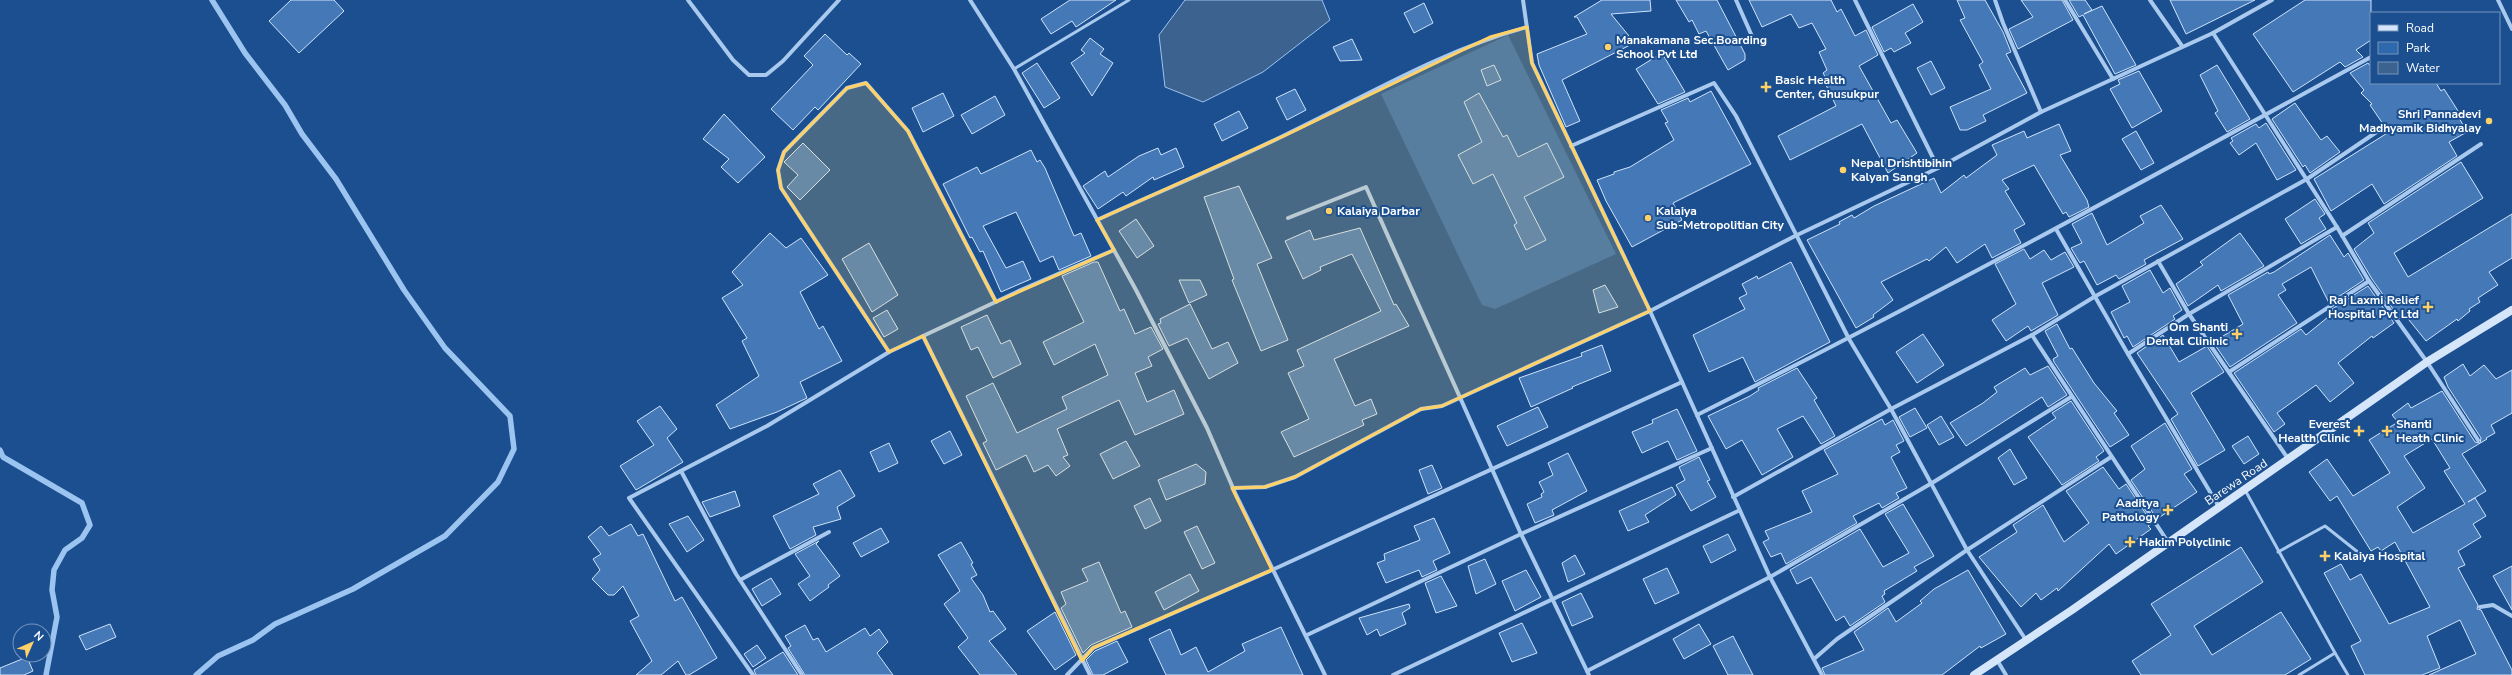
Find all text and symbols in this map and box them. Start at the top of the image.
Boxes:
legend [2370,12,2500,84]
text: Road [2406,20,2434,36]
place label: Manakamana Sec.Boarding School Pvt Ltd [1616,32,1767,62]
text: Park [2406,40,2431,56]
marker: Manakamana Sec.Boarding School Pvt Ltd [1603,42,1613,52]
text: Water [2406,60,2440,76]
place label: Basic Health Center, Ghusukpur [1775,72,1879,102]
marker: Basic Health Center, Ghusukpur [1760,81,1772,93]
place label: Shri Pannadevi Madhyamik Bidhyalay [2359,106,2482,136]
marker: Shri Pannadevi Madhyamik Bidhyalay [2484,116,2494,126]
place label: Nepal Drishtibihin Kalyan Sangh [1851,155,1952,185]
marker: Nepal Drishtibihin Kalyan Sangh [1838,165,1848,175]
place label: Kalaiya Darbar [1337,203,1420,219]
place label: Kalaiya Sub-Metropolitian City [1656,203,1785,233]
marker: Kalaiya Darbar [1324,206,1334,216]
marker: Kalaiya Sub-Metropolitian City [1643,213,1653,223]
place label: Raj Laxmi Relief Hospital Pvt Ltd [2328,292,2420,322]
marker: Raj Laxmi Relief Hospital Pvt Ltd [2422,301,2434,313]
place label: Om Shanti Dental Clininic [2146,319,2228,349]
marker: Om Shanti Dental Clininic [2231,328,2243,340]
place label: Everest Health Clinic [2278,416,2350,446]
place label: Shanti Heath Clinic [2396,416,2464,446]
marker: Everest Health Clinic [2353,425,2365,437]
marker: Shanti Heath Clinic [2381,425,2393,437]
street label: Barewa Road [2202,455,2270,509]
place label: Aaditya Pathology [2102,495,2160,525]
marker: Aaditya Pathology [2162,504,2174,516]
place label: Hakim Polyclinic [2139,534,2231,550]
marker: Hakim Polyclinic [2124,536,2136,548]
place label: Kalaiya Hospital [2334,548,2425,564]
marker: Kalaiya Hospital [2319,550,2331,562]
north arrow [12,623,52,663]
text: N [31,628,47,644]

